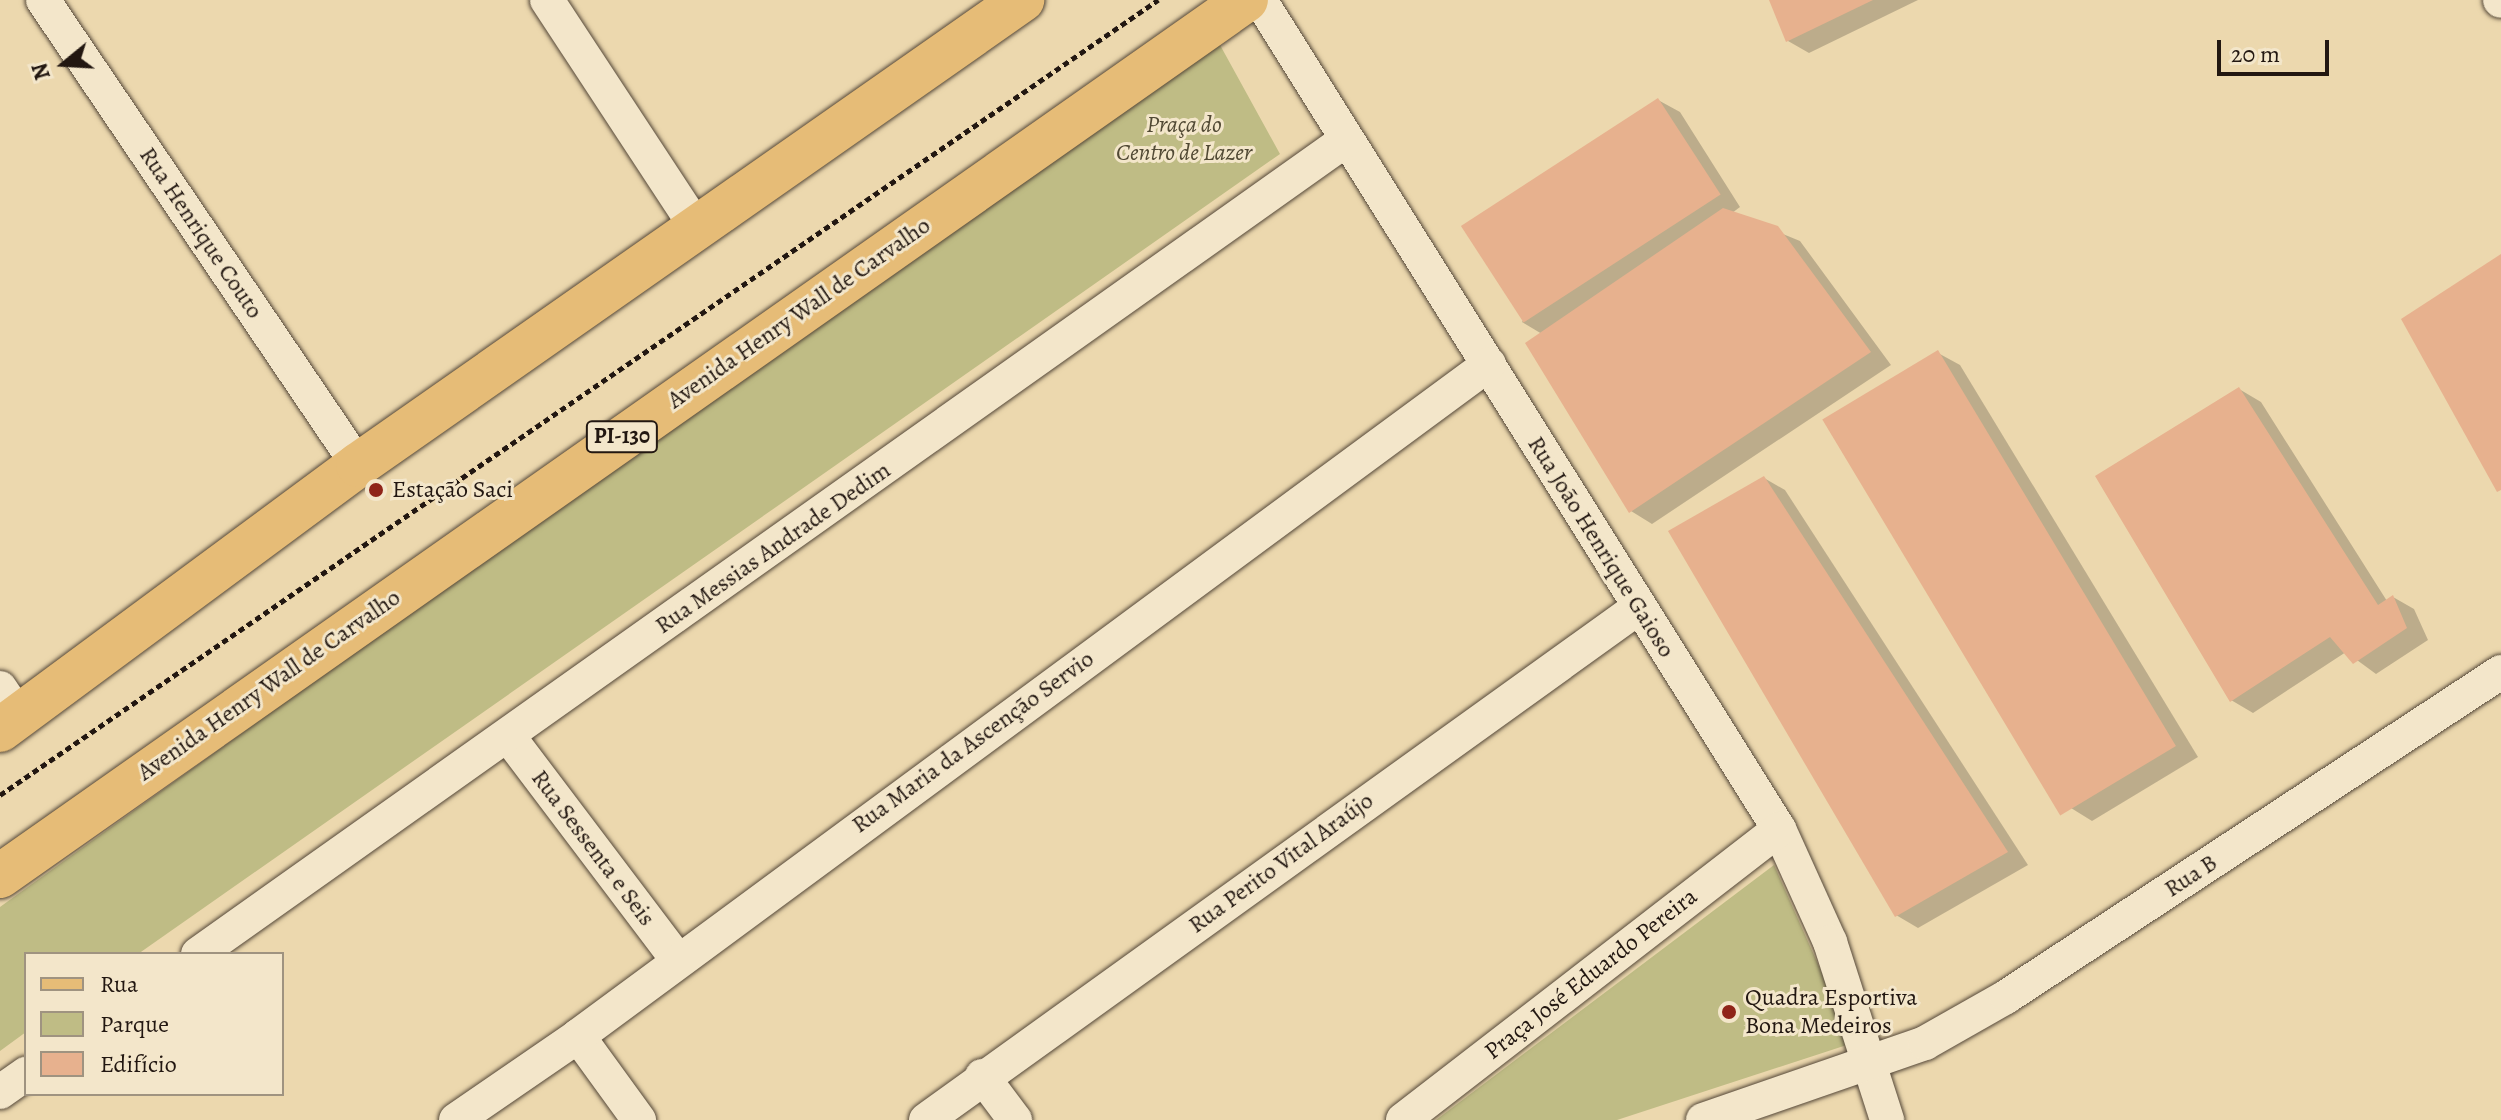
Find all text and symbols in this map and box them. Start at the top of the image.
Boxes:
north arrow [24,24,104,104]
scale bar [2221,24,2333,74]
text: 20 m [2231,38,2280,70]
text: N [24,59,58,84]
park label: Praça do Centro de Lazer [1116,111,1252,167]
street label: Rua Henrique Couto [133,142,269,324]
street label: Avenida Henry Wall de Carvalho [662,211,936,415]
road number: PI-130 [584,419,660,455]
street label: Rua João Henrique Gaioso [1521,431,1681,663]
street label: Rua Messias Andrade Dedim [650,456,896,640]
place label: Estação Saci [392,476,513,504]
marker: Estação Saci [367,481,385,499]
street label: Avenida Henry Wall de Carvalho [132,583,406,787]
street label: Rua Maria da Ascenção Servio [846,645,1100,839]
street label: Rua Sessenta e Seis [525,764,661,932]
street label: Rua Perito Vital Araújo [1183,786,1379,940]
street label: Rua B [2159,848,2223,904]
street label: Praça José Eduardo Pereira [1479,882,1703,1066]
legend [24,952,284,1096]
text: Rua [100,968,138,1000]
place label: Quadra Esportiva Bona Medeiros [1745,984,1917,1040]
marker: Quadra Esportiva Bona Medeiros [1720,1003,1738,1021]
text: Parque [100,1008,169,1040]
text: Edifício [100,1048,177,1080]

